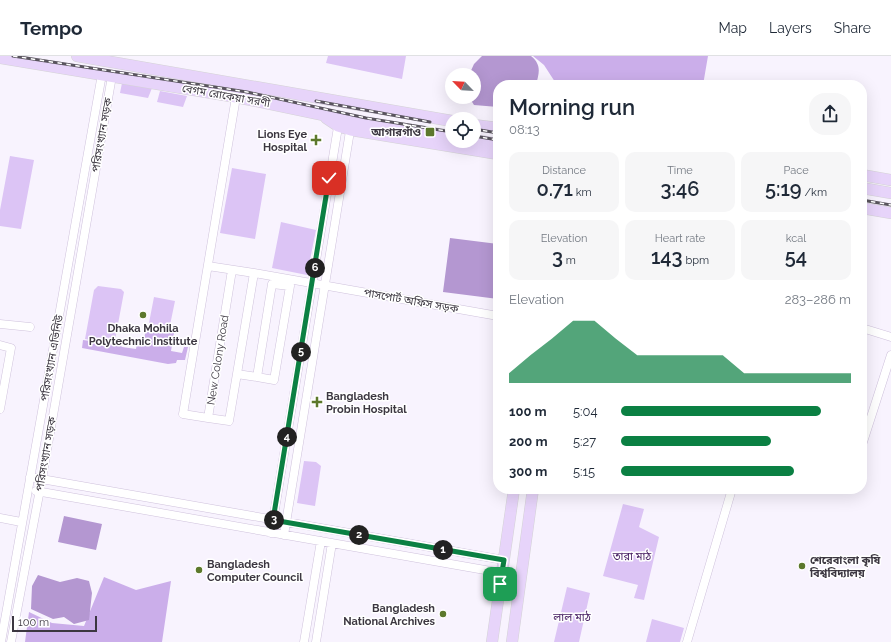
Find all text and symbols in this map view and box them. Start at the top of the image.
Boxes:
text: Tempo [20,17,83,39]
text: Map [719,20,747,36]
text: Layers [769,20,812,36]
text: Share [834,20,871,36]
north arrow [445,68,481,104]
map controls [445,68,481,148]
street label: বেগম রোকেয়া সরণী [181,82,272,110]
button: share [809,93,851,135]
text: Morning run [509,94,635,120]
street label: পরিসংখ্যান সড়ক [89,97,115,173]
button: locate [445,112,481,148]
text: 08:13 [509,122,540,137]
place label: আগারগাঁও [370,125,422,139]
marker: আগারগাঁও [424,126,436,138]
place label: Lions Eye Hospital [257,128,308,154]
marker: Lions Eye Hospital [310,134,322,146]
pin [312,161,346,195]
text: Distance [542,164,586,177]
text: Time [667,164,693,177]
text: Pace [783,164,809,177]
icon: check [318,167,340,189]
text: 0.71 [536,177,573,201]
text: 3:46 [661,177,699,201]
text: 5:19 [765,177,802,201]
text: km [573,186,592,199]
text: /km [802,186,827,199]
text: Elevation [541,232,587,245]
text: Heart rate [655,232,705,245]
text: kcal [786,232,806,245]
text: 3 [552,245,563,269]
text: 143 [651,245,683,269]
text: 54 [785,245,807,269]
text: m [563,254,576,267]
text: bpm [683,254,709,267]
pin: 6 [305,258,325,278]
text: 6 [312,261,318,274]
street label: পাসপোর্ট অফিস সড়ক [363,285,460,316]
text: Elevation [509,292,564,307]
text: 283–286 m [785,292,851,307]
marker: Dhaka Mohila Polytechnic Institute [138,310,148,320]
street label: পরিসংখ্যান এভিনিউ [38,314,66,402]
street label: New Colony Road [204,314,232,406]
place label: Dhaka Mohila Polytechnic Institute [89,322,198,348]
pin: 5 [291,342,311,362]
text: 5 [298,345,304,358]
place label: Bangladesh Probin Hospital [326,390,407,416]
marker: Bangladesh Probin Hospital [311,396,323,408]
text: 100 m [509,404,547,419]
text: 5:04 [573,404,598,419]
street label: পরিসংখ্যান সড়ক [33,416,59,492]
pin: 4 [277,427,297,447]
text: 4 [284,430,290,443]
text: 200 m [509,434,548,449]
text: 5:27 [573,434,596,449]
text: 300 m [509,464,547,479]
text: 5:15 [573,464,595,479]
pin: 3 [264,510,284,530]
text: 3 [271,513,277,526]
pin: 2 [349,525,369,545]
text: 2 [356,528,362,541]
pin: 1 [433,540,453,560]
text: 1 [440,543,446,556]
park label: তারা মাঠ [612,549,652,563]
place label: শেরেবাংলা কৃষি বিশ্ববিদ্যালয় [809,554,881,580]
place label: Bangladesh Computer Council [207,558,303,584]
marker: শেরেবাংলা কৃষি বিশ্ববিদ্যালয় [797,561,807,571]
marker: Bangladesh Computer Council [194,565,204,575]
pin [483,567,517,601]
icon: arrive [489,573,511,595]
place label: Bangladesh National Archives [343,602,436,628]
marker: Bangladesh National Archives [438,609,448,619]
park label: লাল মাঠ [552,610,592,624]
scale bar [12,614,97,633]
text: 100 m [18,616,49,629]

